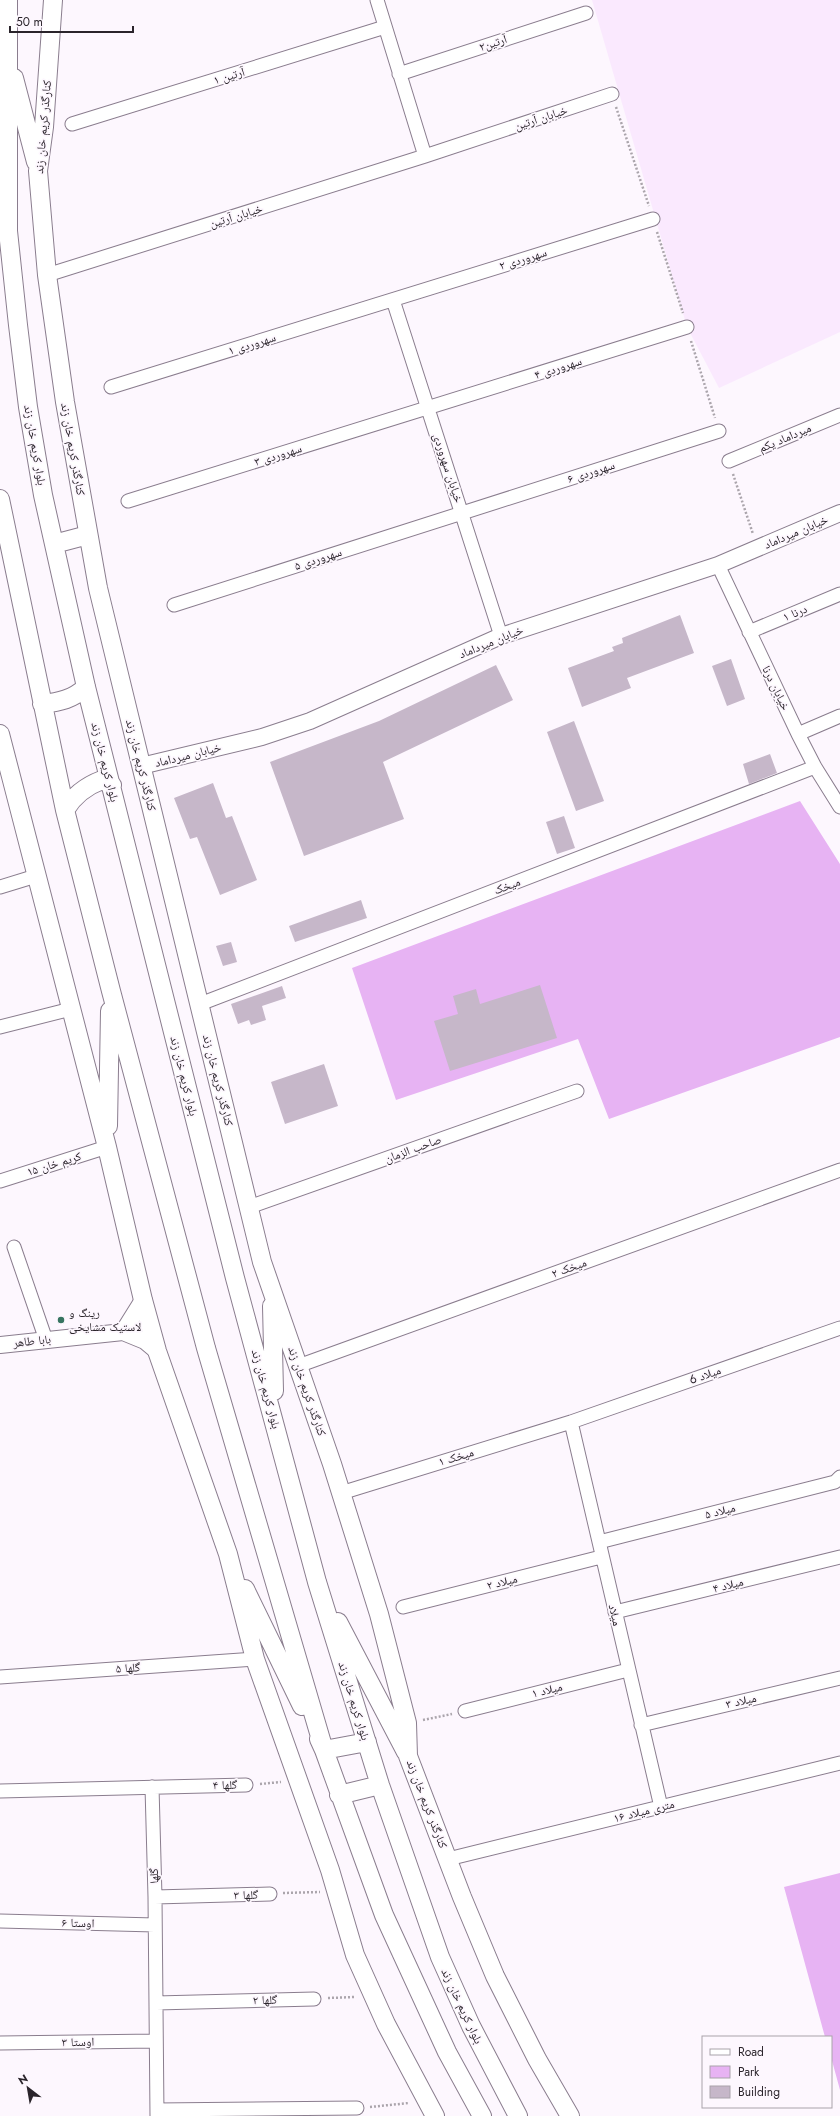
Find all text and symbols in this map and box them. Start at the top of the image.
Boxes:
scale bar [10,8,133,34]
text: 50 m [16,13,43,31]
street label: آرتین۲ [477,30,510,56]
street label: آرتین ۱ [211,62,248,89]
street label: کنارگذر کریم خان زند [30,79,56,175]
street label: خیابان آرتین [512,101,570,135]
street label: خیابان آرتین [207,199,265,233]
street label: سهروردی ۲ [497,243,549,275]
street label: سهروردی ۱ [226,328,278,360]
street label: سهروردی ۴ [532,352,584,384]
street label: کنارگذر کریم خان زند [56,401,90,497]
street label: بلوار کریم خان زند [19,403,51,487]
street label: میرداماد یکم [756,419,814,457]
street label: خیابان سهروردی [428,431,468,505]
street label: سهروردی ۳ [252,439,304,471]
street label: سهروردی ۶ [565,456,617,488]
street label: خیابان میرداماد [761,510,831,554]
street label: سهروردی ۵ [292,543,344,575]
street label: درنا ۱ [780,600,810,626]
street label: خیابان میرداماد [456,621,526,663]
street label: خیابان درنا [757,663,795,714]
street label: کنارگذر کریم خان زند [121,717,161,813]
street label: بلوار کریم خان زند [86,720,124,804]
street label: خیابان میرداماد [153,738,223,772]
street label: میخک [491,873,523,899]
street label: کنارگذر کریم خان زند [198,1032,238,1128]
street label: بلوار کریم خان زند [165,1034,203,1118]
street label: صاحب الزمان [382,1130,444,1168]
street label: کریم خان ۱۵ [25,1147,83,1181]
street label: میخک ۲ [549,1253,589,1283]
place label: رینگ و لاستیک مشایخی [69,1304,141,1336]
marker: رینگ و لاستیک مشایخی [56,1315,66,1325]
street label: بابا طاهر [11,1330,52,1352]
street label: کنارگذر کریم خان زند [283,1344,331,1438]
street label: بلوار کریم خان زند [247,1347,285,1431]
street label: میلاد 6 [687,1361,723,1389]
street label: میخک ۱ [436,1443,476,1471]
street label: میلاد ۵ [703,1499,737,1523]
street label: میلاد ۲ [485,1570,519,1594]
street label: میلاد ۴ [711,1573,745,1597]
street label: میلاد [604,1602,626,1628]
street label: گلها ۵ [115,1658,141,1678]
street label: بلوار کریم خان زند [333,1659,375,1743]
street label: میلاد ۱ [530,1678,564,1702]
street label: میلاد ۳ [724,1689,758,1713]
street label: کنارگذر کریم خان زند [402,1757,452,1851]
street label: گلها ۴ [213,1776,237,1794]
street label: ۱۶ متری میلاد [612,1795,676,1827]
street label: گلها [145,1868,163,1884]
street label: گلها ۳ [234,1886,258,1904]
street label: اوستا ۶ [61,1914,95,1932]
street label: بلوار کریم خان زند [437,1965,487,2047]
street label: گلها ۲ [253,1991,277,2009]
street label: اوستا ۳ [61,2033,95,2051]
legend [702,2036,832,2108]
text: Road [738,2043,764,2061]
text: Park [738,2063,760,2081]
north arrow [8,2068,48,2108]
text: N [15,2070,31,2089]
text: Building [738,2083,780,2101]

